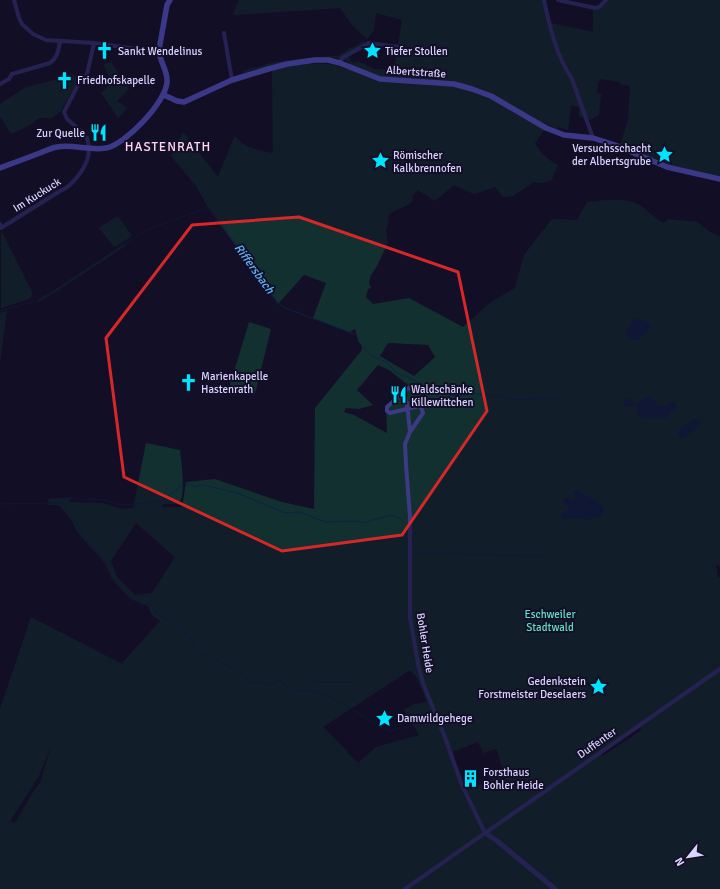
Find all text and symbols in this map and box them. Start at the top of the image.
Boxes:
church icon: Sankt Wendelinus [95,41,115,61]
place icon: Tiefer Stollen [362,41,382,61]
place label: Sankt Wendelinus [118,45,202,58]
place label: Tiefer Stollen [385,45,448,58]
street label: Albertstraße [386,63,446,81]
church icon: Friedhofskapelle [54,70,74,90]
place label: Friedhofskapelle [77,74,155,87]
restaurant icon: Zur Quelle [88,123,108,143]
place label: Zur Quelle [36,127,85,140]
district label: HASTENRATH [125,139,211,155]
place label: Versuchsschacht der Albertsgrube [572,142,651,168]
place icon: Versuchsschacht der Albertsgrube [654,144,674,164]
place label: Römischer Kalkbrennofen [393,149,462,175]
place icon: Römischer Kalkbrennofen [370,151,390,171]
street label: Im Kuckuck [11,175,64,215]
water label: Riffersbach [231,241,277,297]
place label: Marienkapelle Hastenrath [201,370,268,396]
church icon: Marienkapelle Hastenrath [178,372,198,392]
place label: Waldschänke Killewittchen [411,383,473,409]
restaurant icon: Waldschänke Killewittchen [388,385,408,405]
park label: Eschweiler Stadtwald [524,608,576,634]
street label: Bohler Heide [414,612,436,674]
place label: Gedenkstein Forstmeister Deselaers [478,675,586,701]
place icon: Gedenkstein Forstmeister Deselaers [589,677,609,697]
place icon: Damwildgehege [374,708,394,728]
place label: Damwildgehege [397,712,472,725]
street label: Duffenter [575,725,619,761]
place label: Forsthaus Bohler Heide [483,766,544,792]
building icon: Forsthaus Bohler Heide [460,768,480,788]
north arrow [668,837,708,877]
text: N [672,855,687,868]

